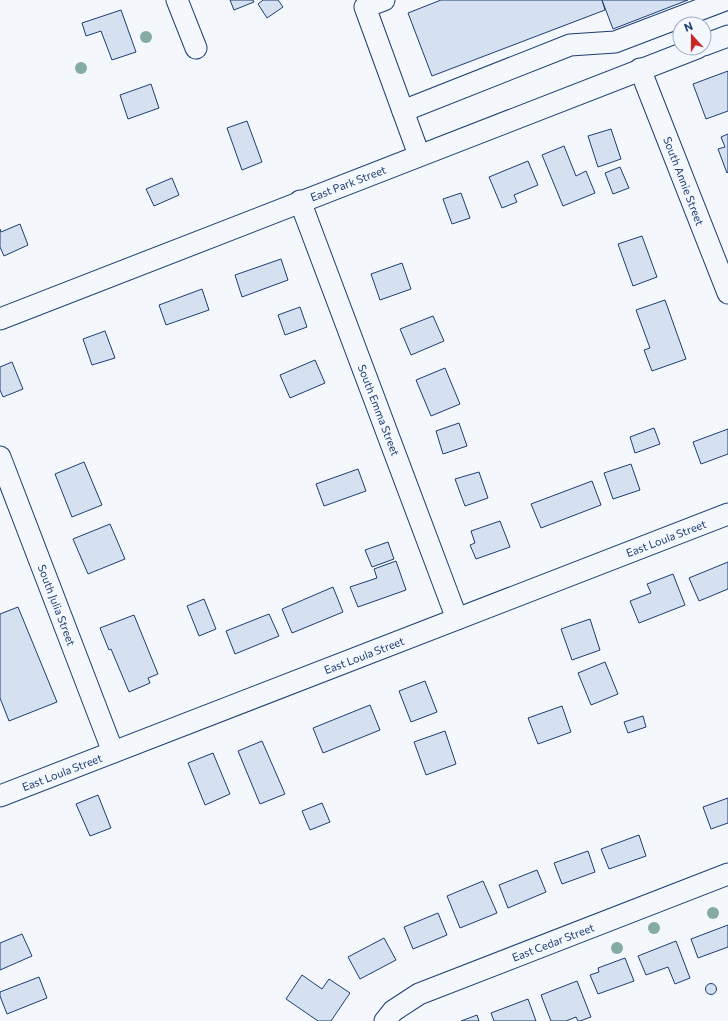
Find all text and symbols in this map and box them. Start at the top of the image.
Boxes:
north arrow [672,16,712,56]
text: N [682,19,694,34]
street label: South Annie Street [661,135,707,228]
street label: East Park Street [308,162,388,203]
street label: South Emma Street [356,363,403,458]
street label: East Loula Street [624,517,708,559]
street label: South Julia Street [35,563,79,648]
street label: East Loula Street [322,634,406,676]
street label: East Loula Street [20,751,104,793]
street label: East Cedar Street [510,920,596,964]

